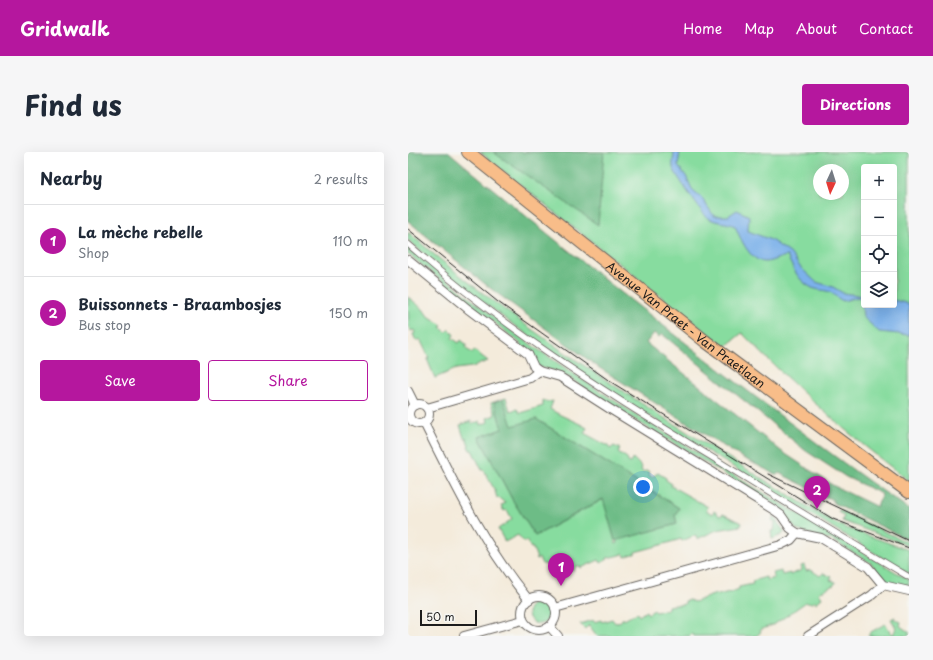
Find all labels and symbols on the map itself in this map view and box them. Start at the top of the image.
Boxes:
north arrow [813,164,849,200]
street label: Avenue Van Praet - Van Praetlaan [603,257,769,392]
pin: 2 [804,476,830,509]
your location [633,477,653,497]
pin: 1 [548,553,574,586]
scale bar [420,608,477,627]

